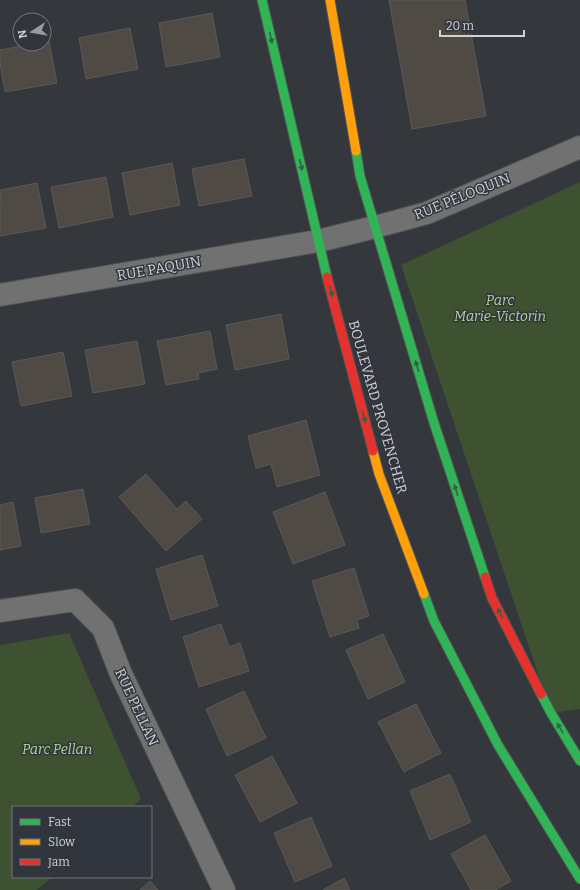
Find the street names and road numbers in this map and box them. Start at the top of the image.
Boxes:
street label: RUE PÉLOQUIN [411,169,513,223]
street label: RUE PAQUIN [116,253,202,284]
street label: BOULEVARD PROVENCHER [345,319,410,496]
street label: RUE PELLAN [111,666,162,749]

